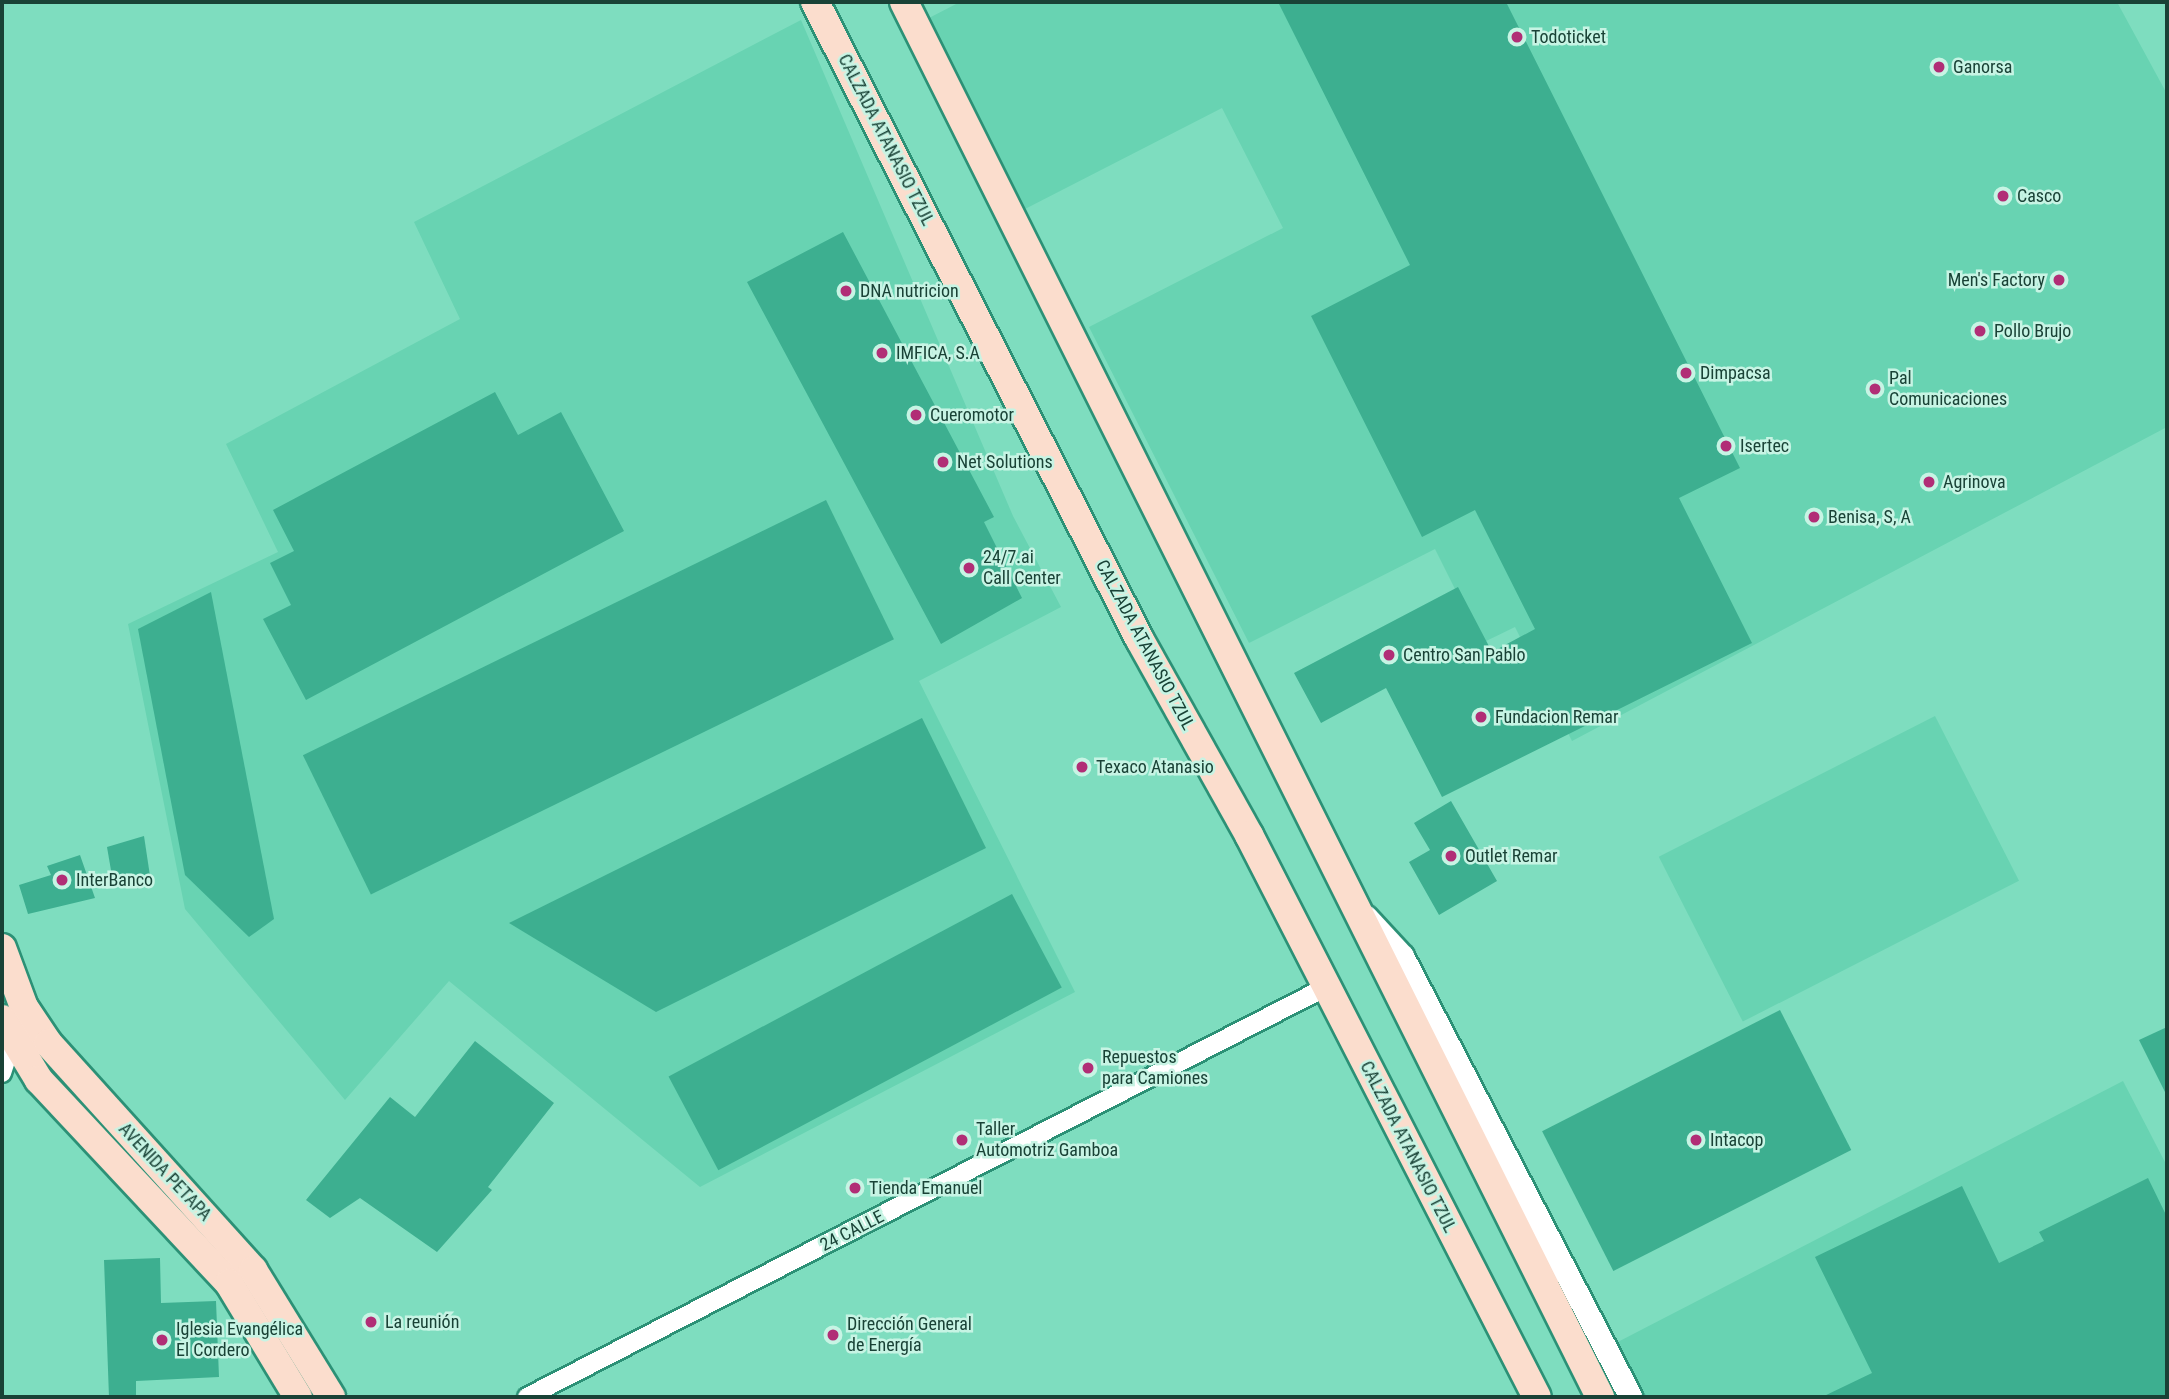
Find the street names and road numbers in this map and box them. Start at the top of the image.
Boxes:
street label: CALZADA ATANASIO TZUL [833,51,939,229]
street label: CALZADA ATANASIO TZUL [1091,556,1199,734]
street label: CALZADA ATANASIO TZUL [1355,1058,1461,1236]
street label: AVENIDA PETAPA [114,1118,216,1226]
street label: 24 CALLE [817,1206,887,1256]

